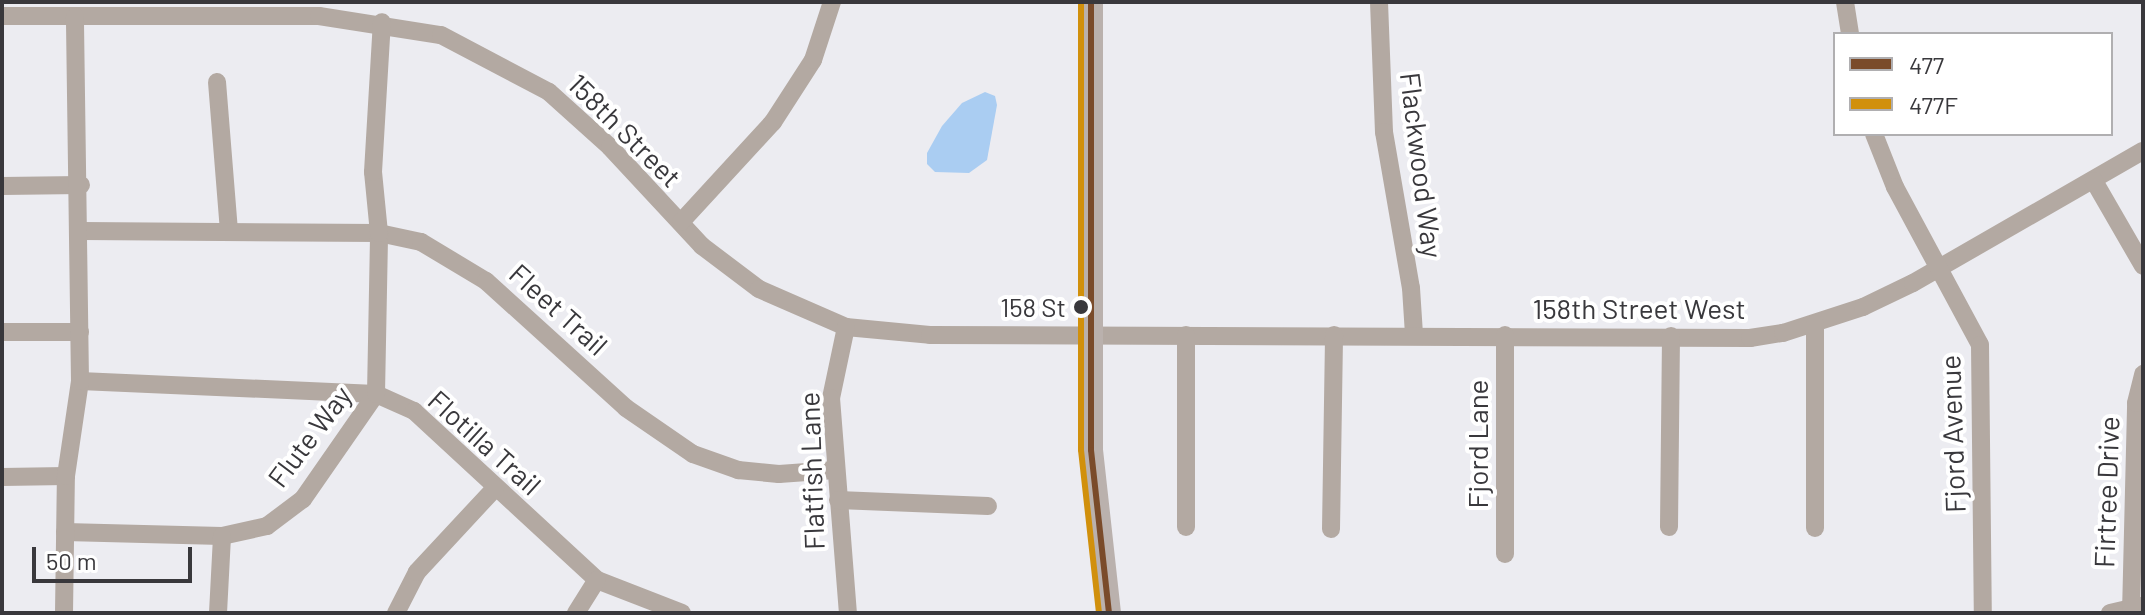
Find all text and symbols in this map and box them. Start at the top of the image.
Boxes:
legend [1833,32,2113,136]
text: 477 [1909,50,1944,79]
street label: 158th Street [561,66,689,194]
street label: Flackwood Way [1394,70,1450,260]
text: 477F [1909,90,1958,119]
street label: Fleet Trail [503,256,615,362]
place label: 158 St [1000,291,1066,323]
street label: 158th Street West [1532,291,1746,325]
marker: 158 St [1073,299,1089,315]
street label: Fjord Avenue [1932,354,1972,514]
street label: Flute Way [260,379,358,493]
street label: Fjord Lane [1460,380,1494,508]
street label: Flotilla Trail [422,383,548,501]
street label: Flatfish Lane [791,391,831,551]
street label: Firtree Drive [2087,416,2125,568]
scale bar [36,531,196,581]
text: 50 m [46,546,97,575]

